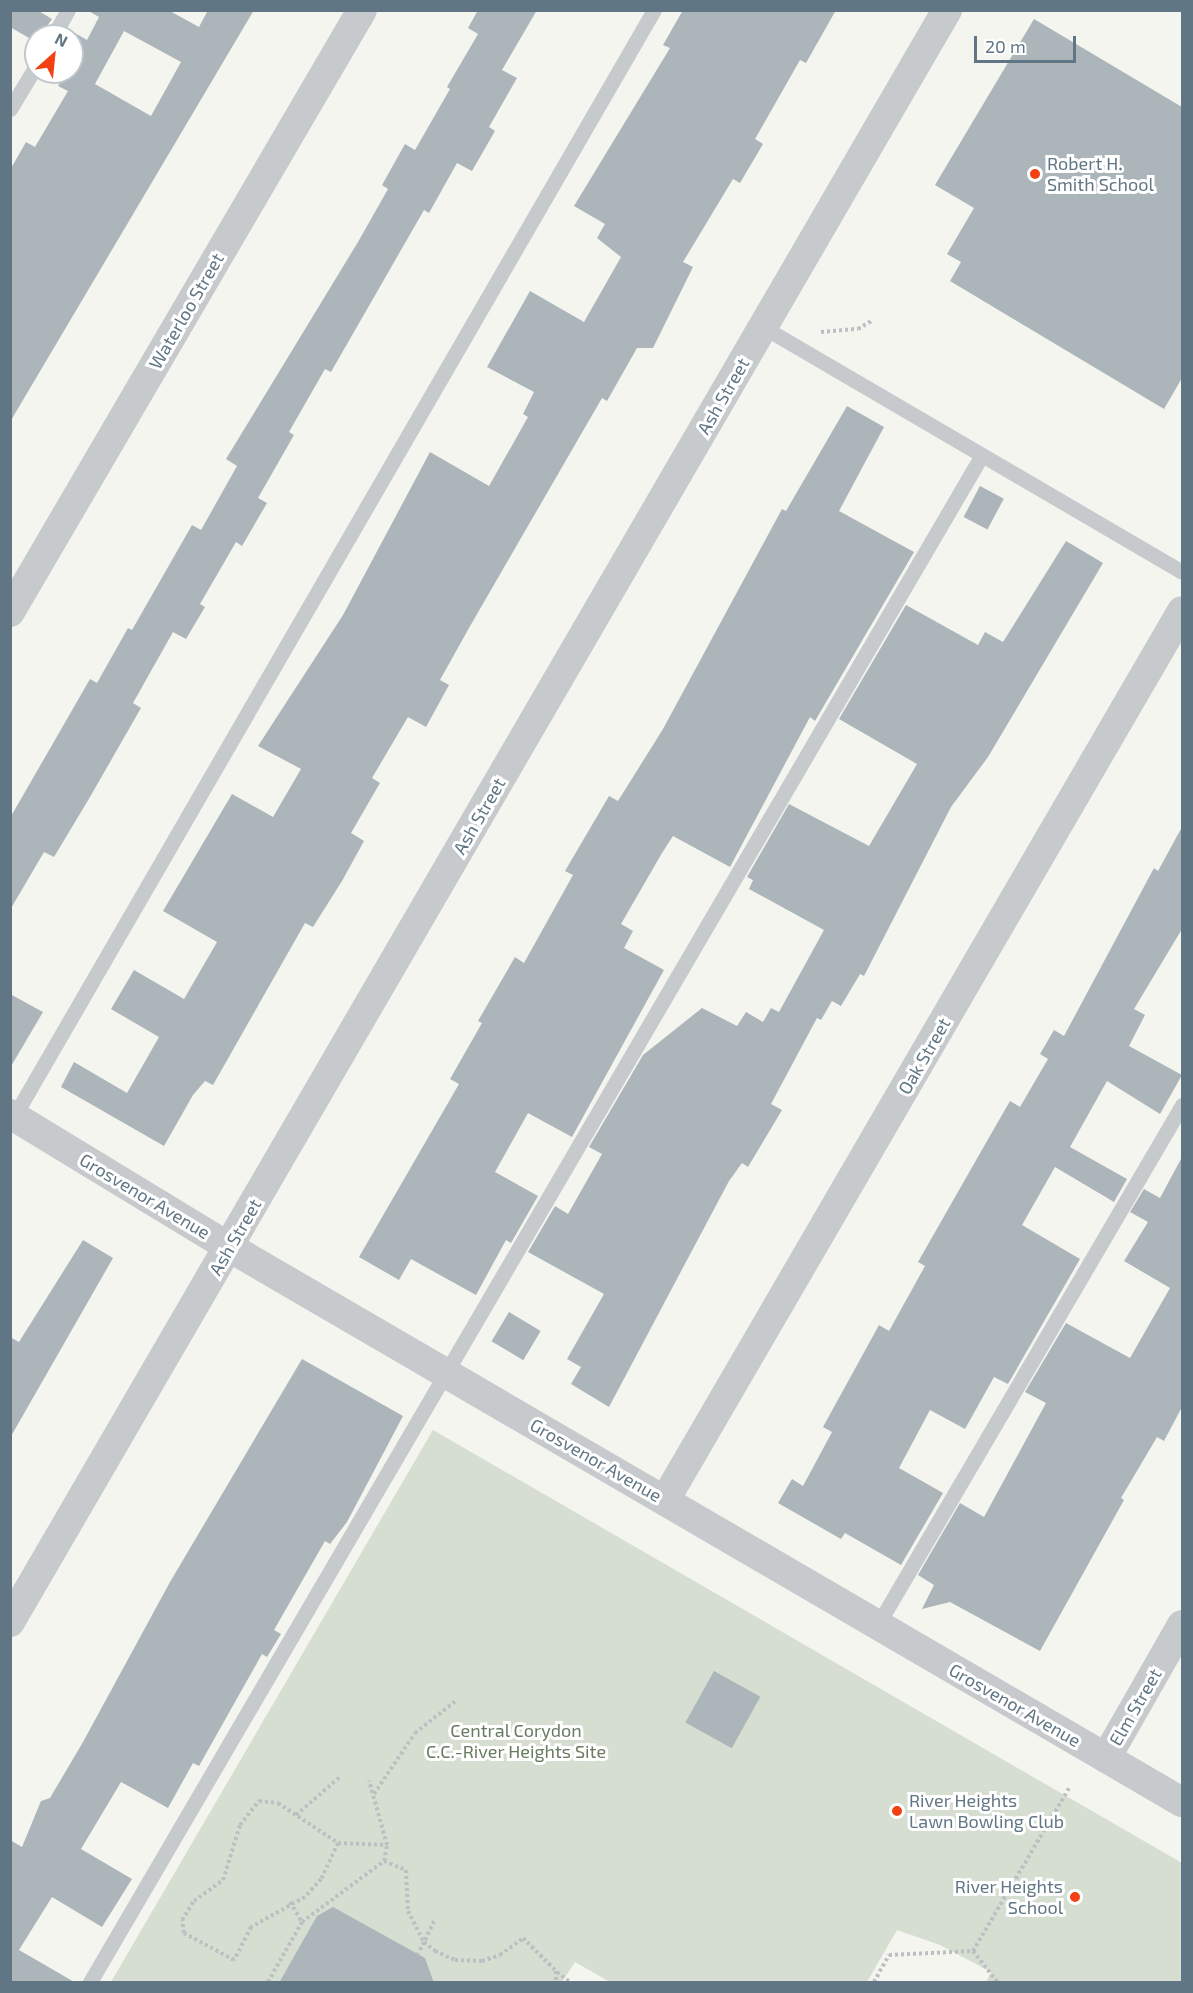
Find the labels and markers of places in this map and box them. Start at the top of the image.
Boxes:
place label: Robert H. Smith School [1047,153,1154,195]
marker: Robert H. Smith School [1028,167,1042,181]
place label: River Heights Lawn Bowling Club [909,1790,1064,1832]
marker: River Heights Lawn Bowling Club [890,1804,904,1818]
place label: River Heights School [954,1876,1063,1918]
marker: River Heights School [1068,1890,1082,1904]

